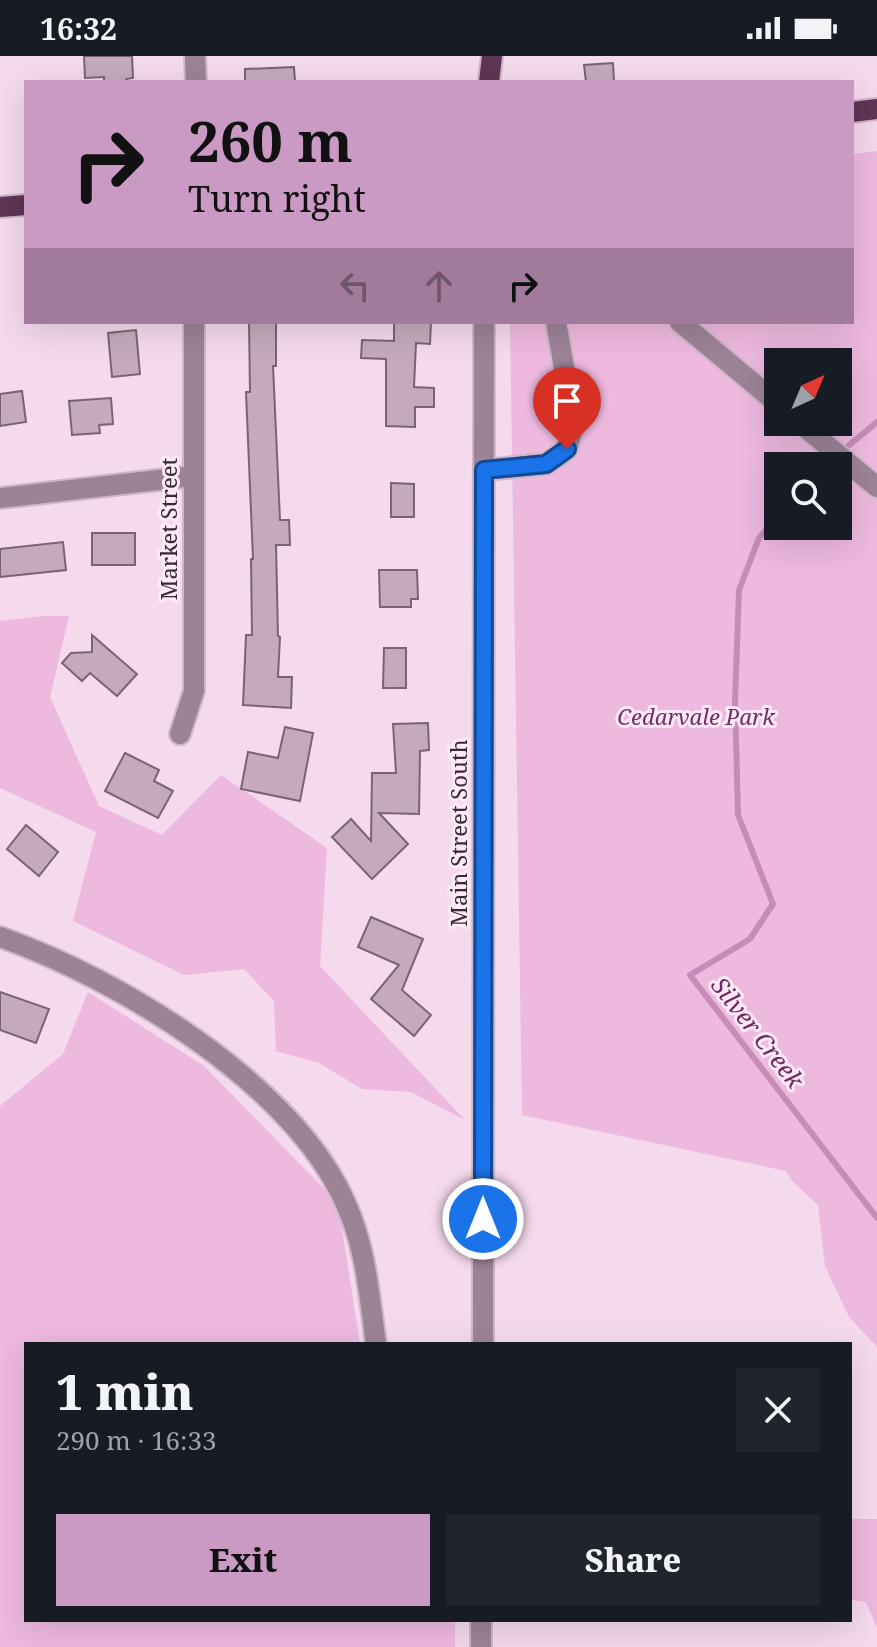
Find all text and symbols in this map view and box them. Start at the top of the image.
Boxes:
text: 16:32 [40,8,117,49]
text: 260 m [188,102,353,178]
icon: right [56,112,160,216]
text: Turn right [188,174,366,223]
icon: left [333,264,377,308]
icon: ahead [417,264,461,308]
icon: right [501,264,545,308]
north arrow [764,348,852,436]
map controls [764,348,852,540]
pin [533,367,601,449]
icon: arrive [545,379,589,423]
button: search [764,452,852,540]
street label: Market Street [153,458,183,600]
park label: Cedarvale Park [617,701,776,731]
street label: Main Street South [443,739,473,927]
water label: Silver Creek [704,970,813,1096]
position arrow [441,1177,525,1261]
text: 1 min [56,1359,194,1424]
button: close [736,1368,820,1452]
text: 290 m · 16:33 [56,1422,217,1458]
button: Exit [56,1514,430,1606]
button: Share [446,1514,820,1606]

